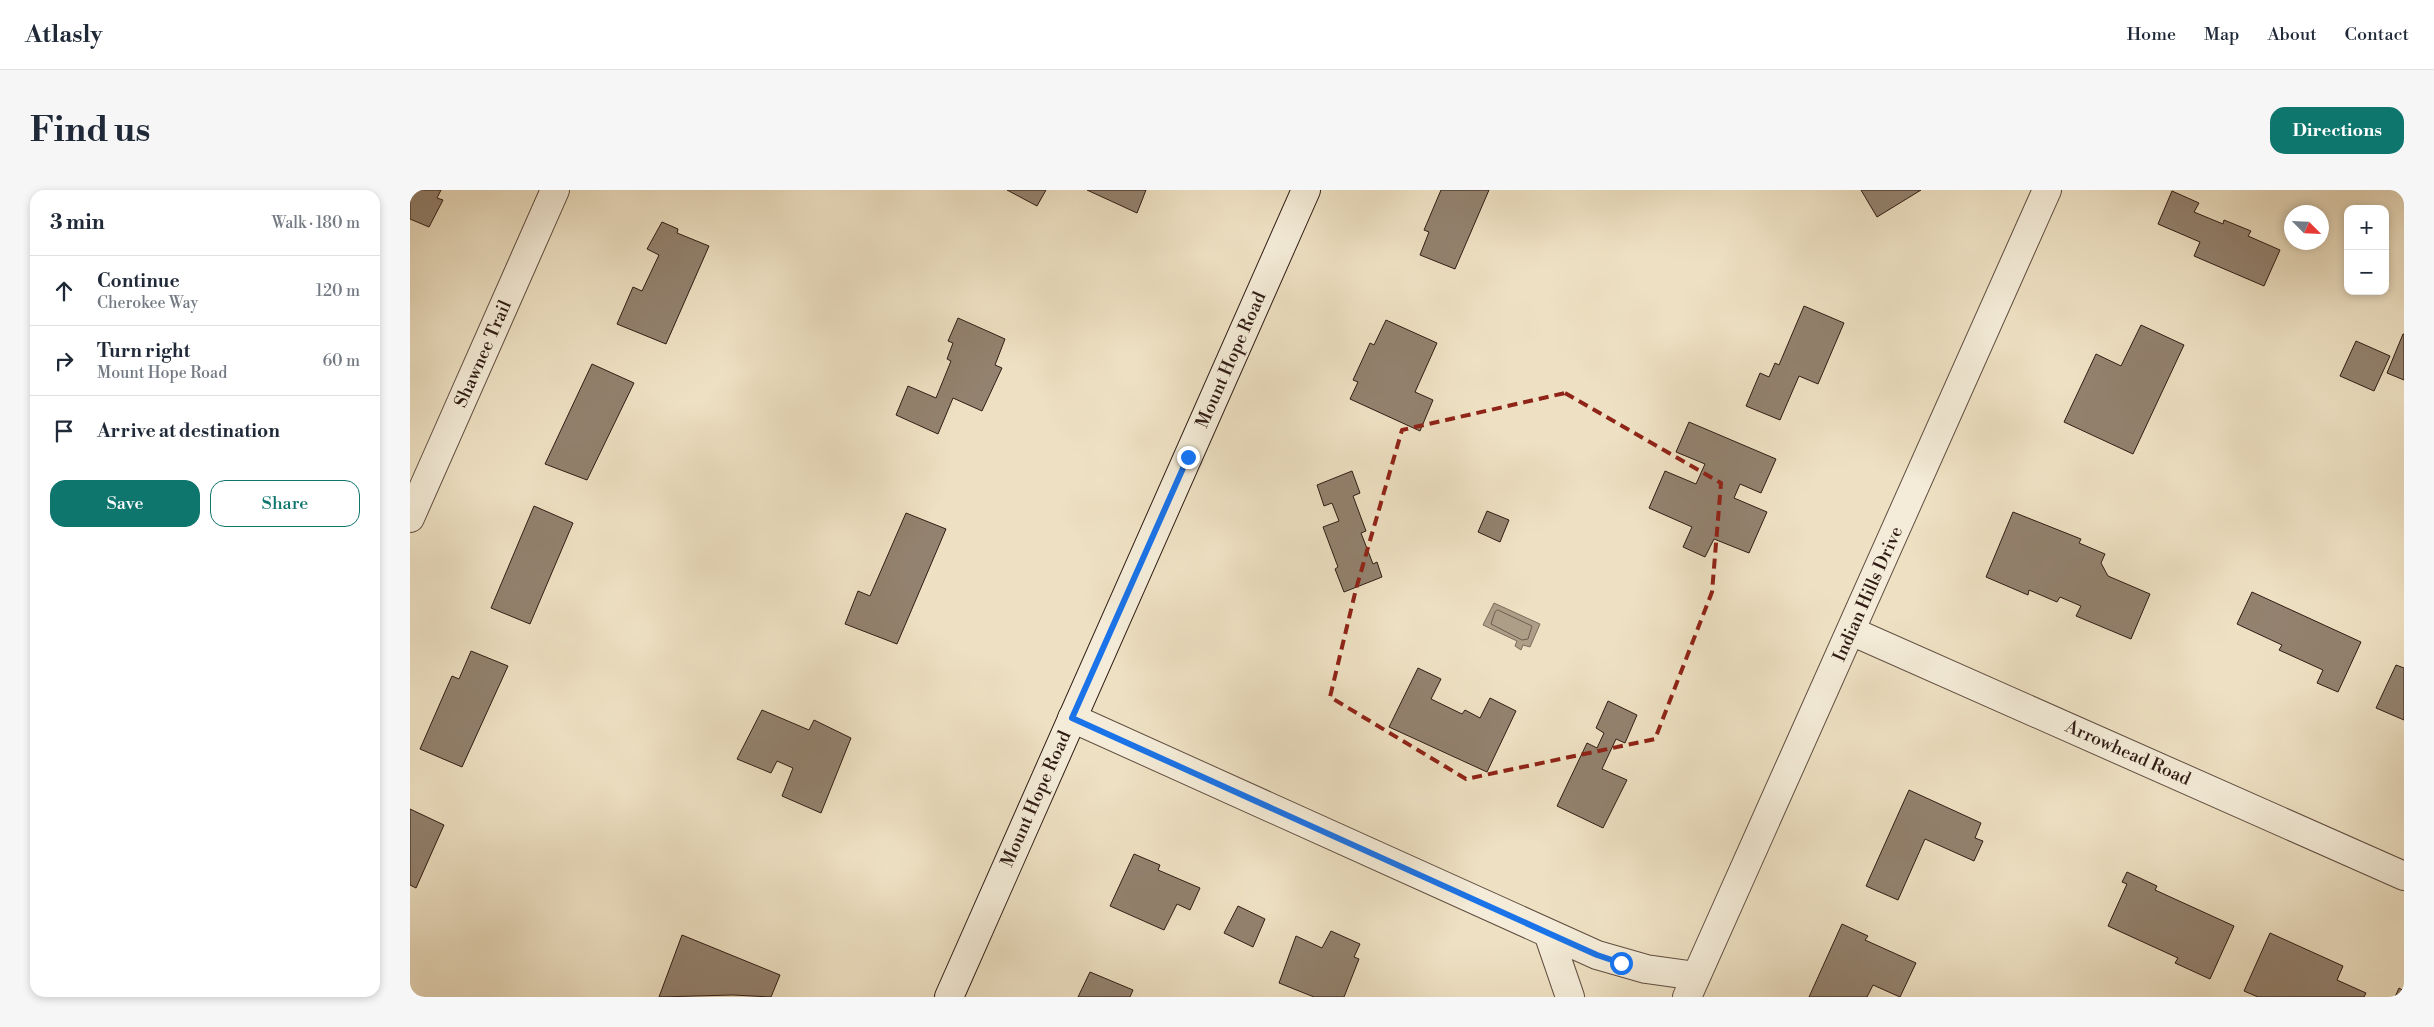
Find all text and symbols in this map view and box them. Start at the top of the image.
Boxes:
text: Atlasly [25,20,102,50]
text: Home [2127,23,2176,46]
text: Map [2204,23,2240,46]
text: About [2268,23,2317,46]
text: Contact [2345,23,2409,46]
button: Directions [2270,107,2404,154]
text: Find us [30,109,150,152]
north arrow [2284,205,2329,250]
map controls [2344,205,2389,295]
button: + [2344,205,2389,250]
text: 3 min [50,210,105,236]
text: Walk · 180 m [272,213,360,233]
button: − [2344,250,2389,295]
text: Continue [97,269,180,293]
icon: ahead [50,277,78,305]
text: 120 m [316,281,360,301]
street label: Mount Hope Road [1191,288,1272,432]
text: Cherokee Way [97,293,198,313]
street label: Shawnee Trail [449,296,517,411]
text: Turn right [97,339,190,363]
icon: right [50,347,78,375]
text: 60 m [322,351,360,371]
text: Mount Hope Road [97,363,227,383]
icon: arrive [50,417,78,445]
text: Arrive at destination [97,419,280,443]
route end [1177,446,1200,469]
button: Save [50,480,200,527]
button: Share [210,480,360,527]
street label: Indian Hills Drive [1828,523,1908,665]
street label: Arrowhead Road [2061,715,2195,791]
street label: Mount Hope Road [996,727,1077,871]
route start [1610,952,1633,975]

